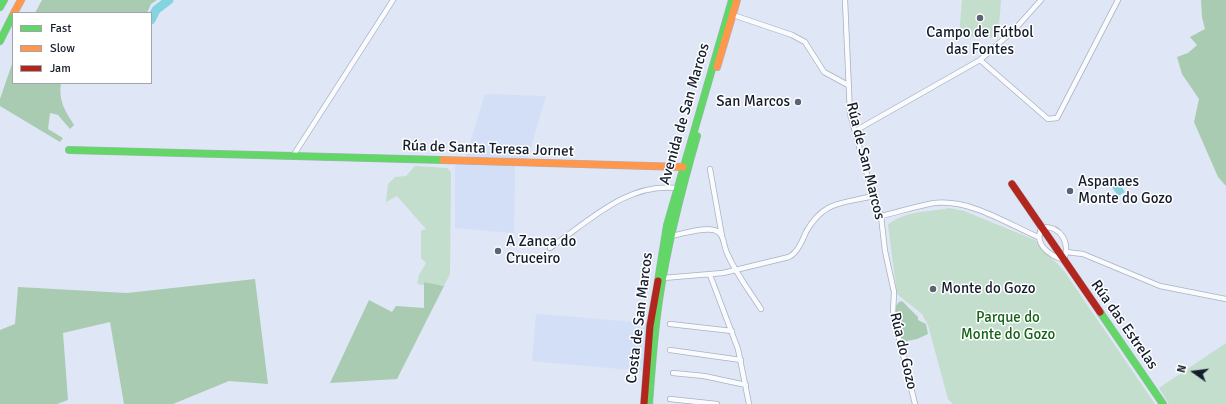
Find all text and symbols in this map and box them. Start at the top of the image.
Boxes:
legend [12,12,152,84]
marker: Campo de Fútbol das Fontes [975,13,985,23]
text: Fast [50,21,71,36]
place label: Campo de Fútbol das Fontes [926,24,1034,59]
text: Slow [50,41,75,56]
street label: Avenida de San Marcos [656,41,714,187]
text: Jam [50,61,71,76]
place label: San Marcos [716,93,790,111]
marker: San Marcos [793,97,803,107]
street label: Rúa de San Marcos [842,100,888,222]
street label: Rúa de Santa Teresa Jornet [402,137,574,161]
place label: Aspanaes Monte do Gozo [1078,173,1173,208]
marker: Aspanaes Monte do Gozo [1065,186,1075,196]
place label: A Zanca do Cruceiro [506,233,576,268]
marker: A Zanca do Cruceiro [493,246,503,256]
street label: Costa de San Marcos [623,251,657,385]
street label: Rúa das Estrelas [1087,277,1161,373]
place label: Monte do Gozo [941,280,1036,298]
marker: Monte do Gozo [928,284,938,294]
park label: Parque do Monte do Gozo [961,309,1055,344]
street label: Rúa do Gozo [885,311,921,391]
north arrow [1174,352,1214,392]
text: N [1175,364,1189,374]

